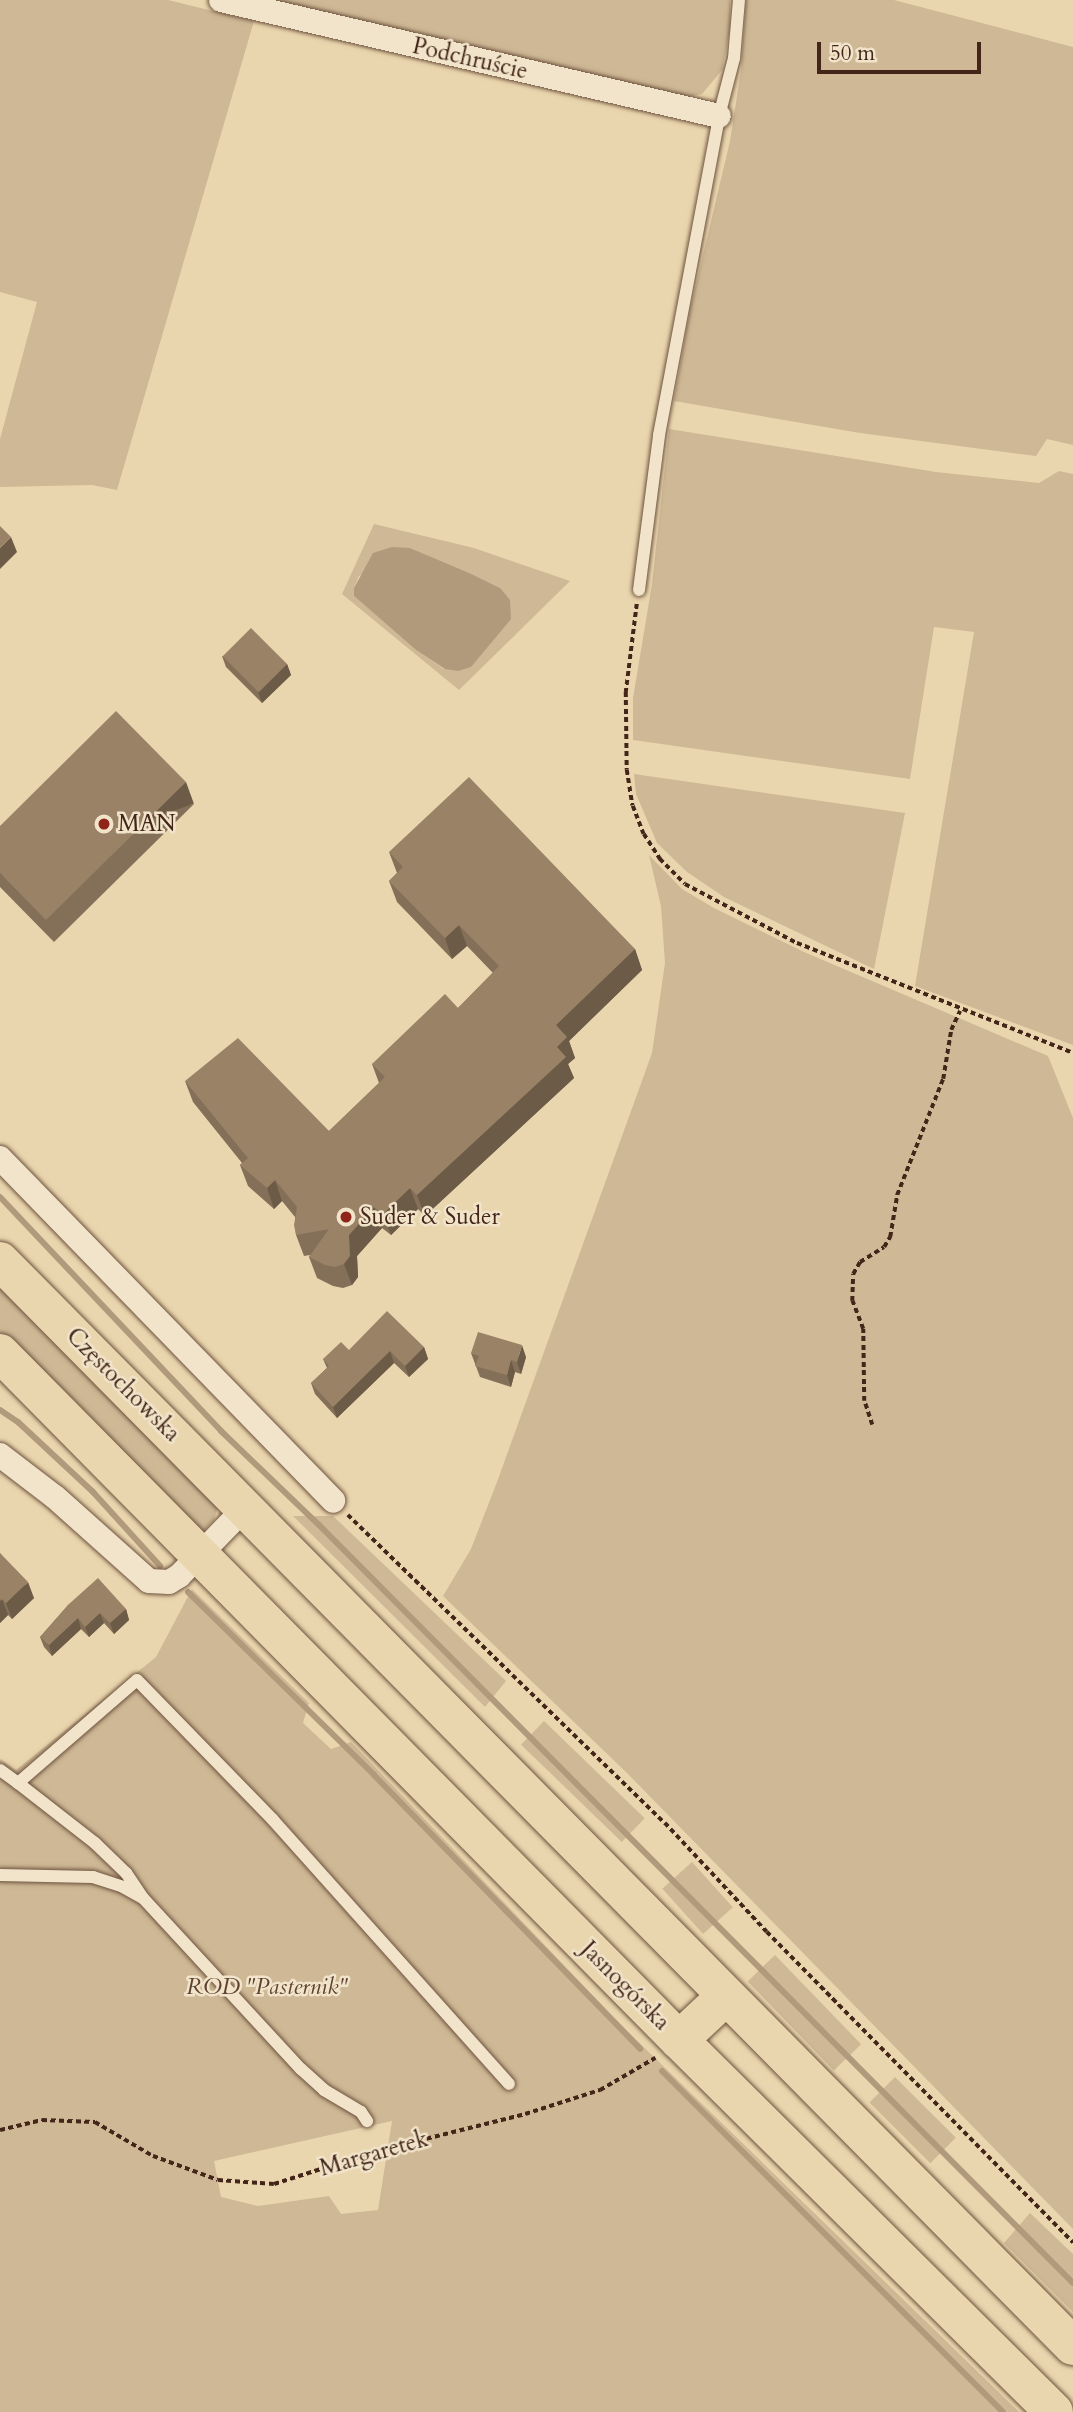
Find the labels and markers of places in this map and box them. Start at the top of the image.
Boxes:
place label: MAN [118,810,176,838]
marker: MAN [96,816,112,832]
place label: Suder & Suder [360,1203,500,1231]
marker: Suder & Suder [338,1209,354,1225]

